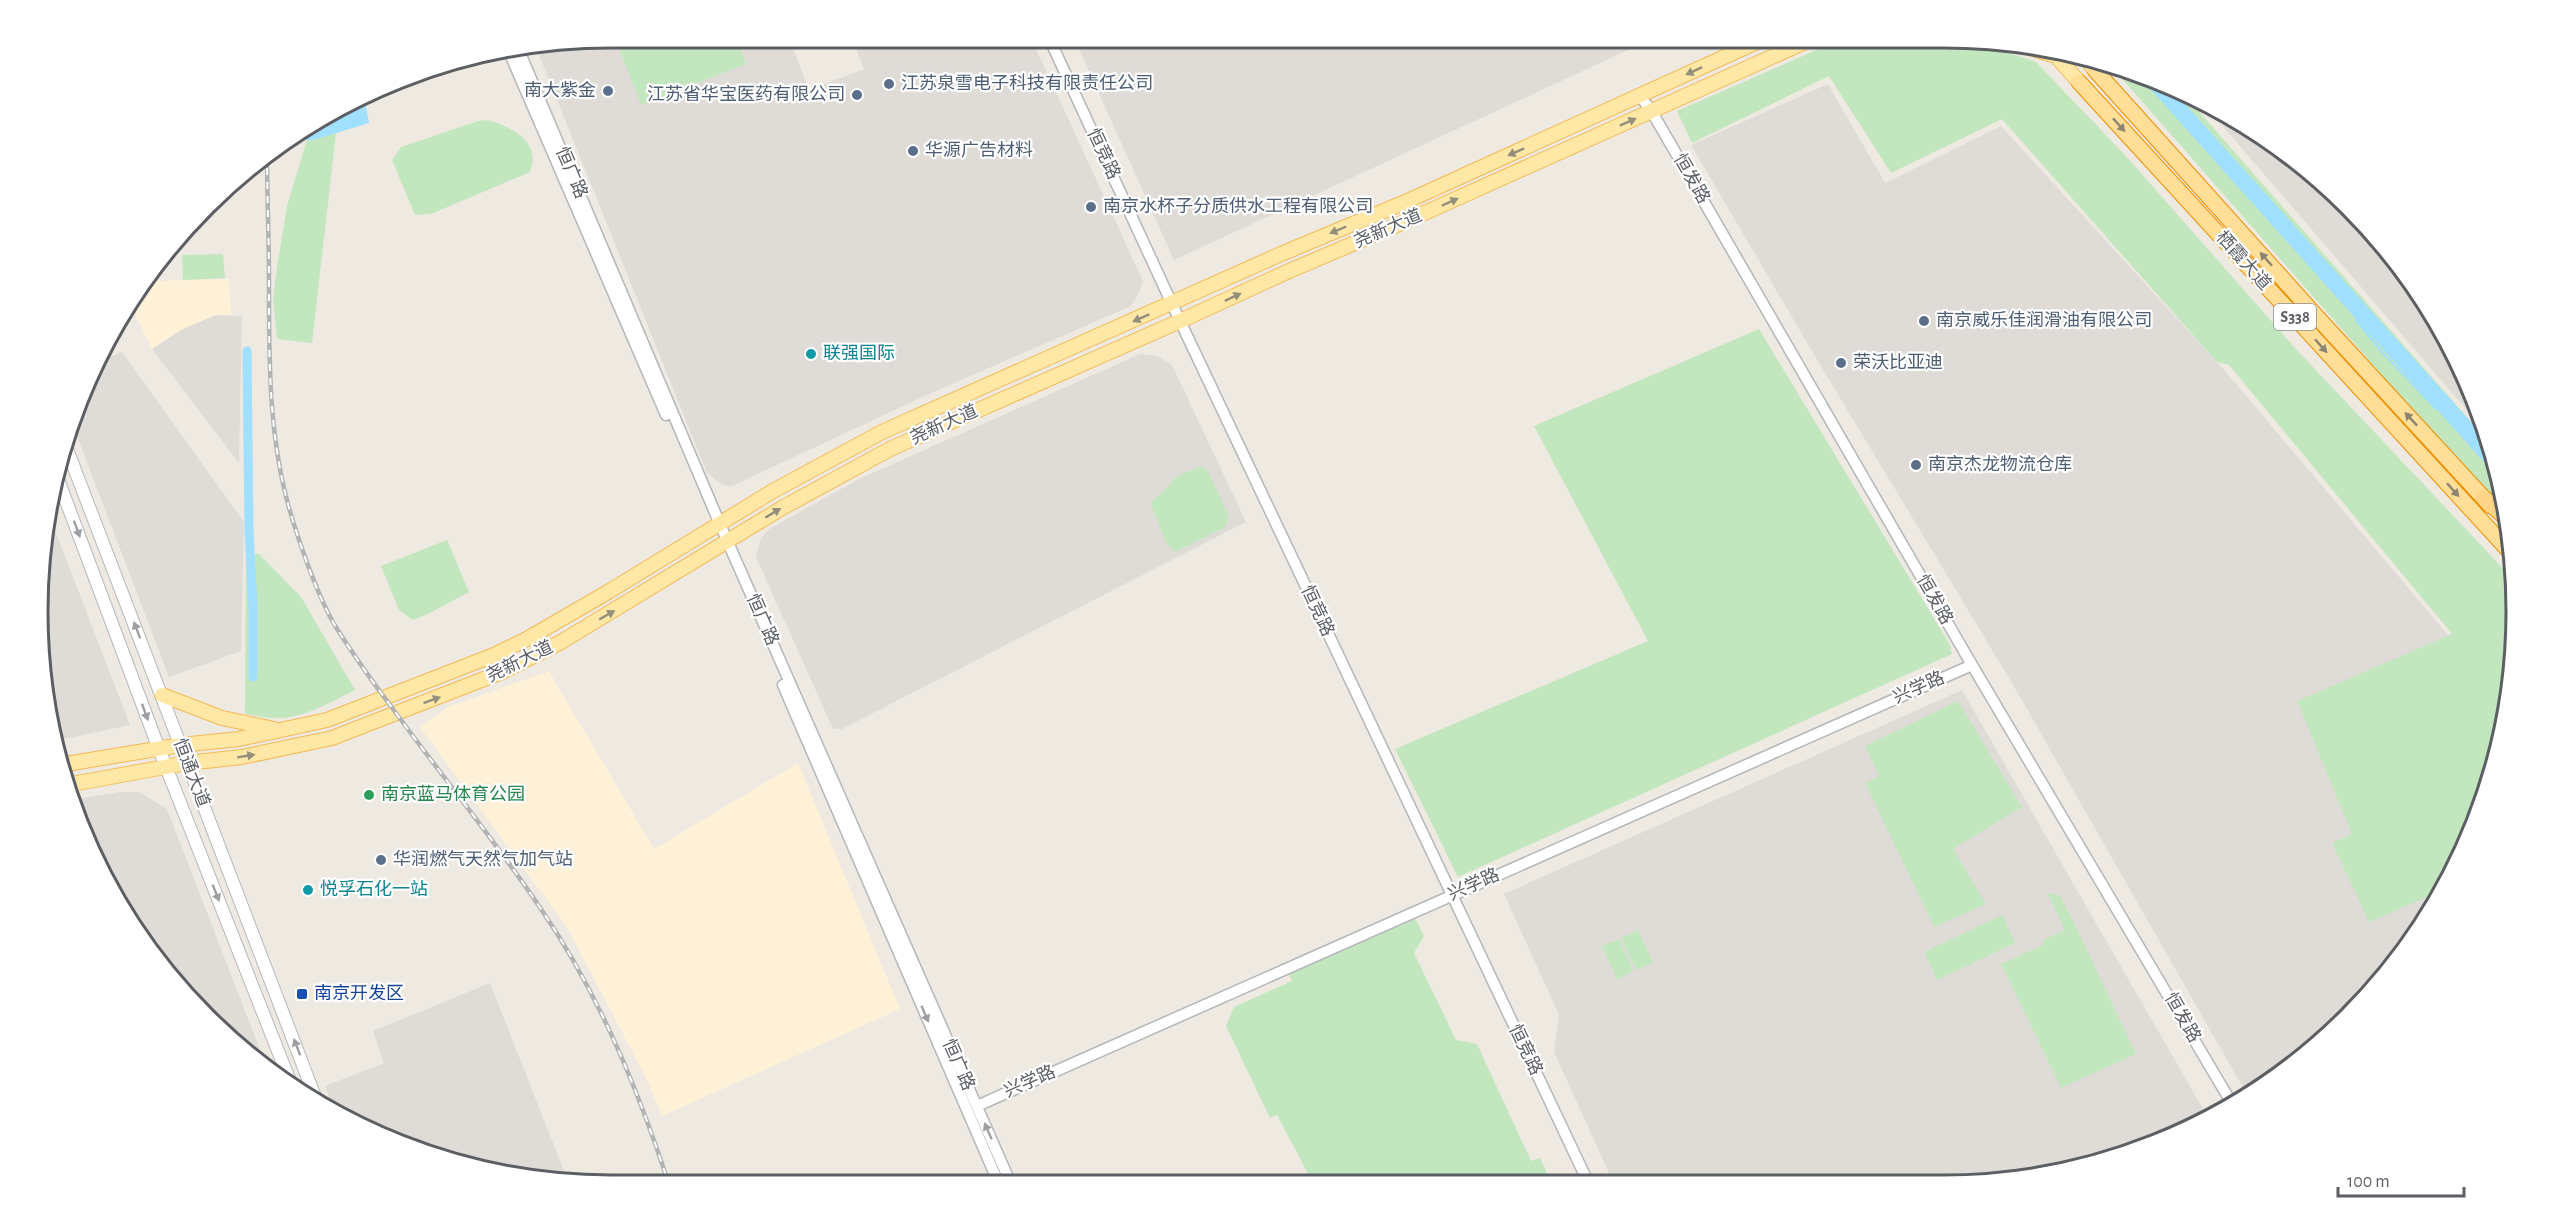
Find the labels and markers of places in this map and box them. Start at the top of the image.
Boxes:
place label: 江苏泉雪电子科技有限责任公司 [901,73,1153,93]
marker: 江苏泉雪电子科技有限责任公司 [882,77,896,91]
place label: 南大紫金 [524,80,596,100]
marker: 南大紫金 [601,84,615,98]
place label: 江苏省华宝医药有限公司 [647,84,845,104]
marker: 江苏省华宝医药有限公司 [850,88,864,102]
place label: 华源广告材料 [925,140,1033,160]
marker: 华源广告材料 [906,144,920,158]
place label: 南京水杯子分质供水工程有限公司 [1103,196,1373,216]
marker: 南京水杯子分质供水工程有限公司 [1084,200,1098,214]
place label: 南京威乐佳润滑油有限公司 [1936,310,2152,330]
marker: 南京威乐佳润滑油有限公司 [1917,314,1931,328]
place label: 联强国际 [823,344,895,363]
marker: 联强国际 [804,347,818,361]
place label: 荣沃比亚迪 [1853,352,1943,372]
marker: 荣沃比亚迪 [1834,356,1848,370]
place label: 南京杰龙物流仓库 [1928,454,2072,474]
marker: 南京杰龙物流仓库 [1909,458,1923,472]
place label: 南京蓝马体育公园 [381,784,525,804]
marker: 南京蓝马体育公园 [362,788,376,802]
place label: 华润燃气天然气加气站 [393,849,573,869]
marker: 华润燃气天然气加气站 [374,853,388,867]
place label: 悦孚石化一站 [320,879,428,899]
marker: 悦孚石化一站 [301,883,315,897]
place label: 南京开发区 [314,983,404,1003]
marker: 南京开发区 [295,987,309,1001]

